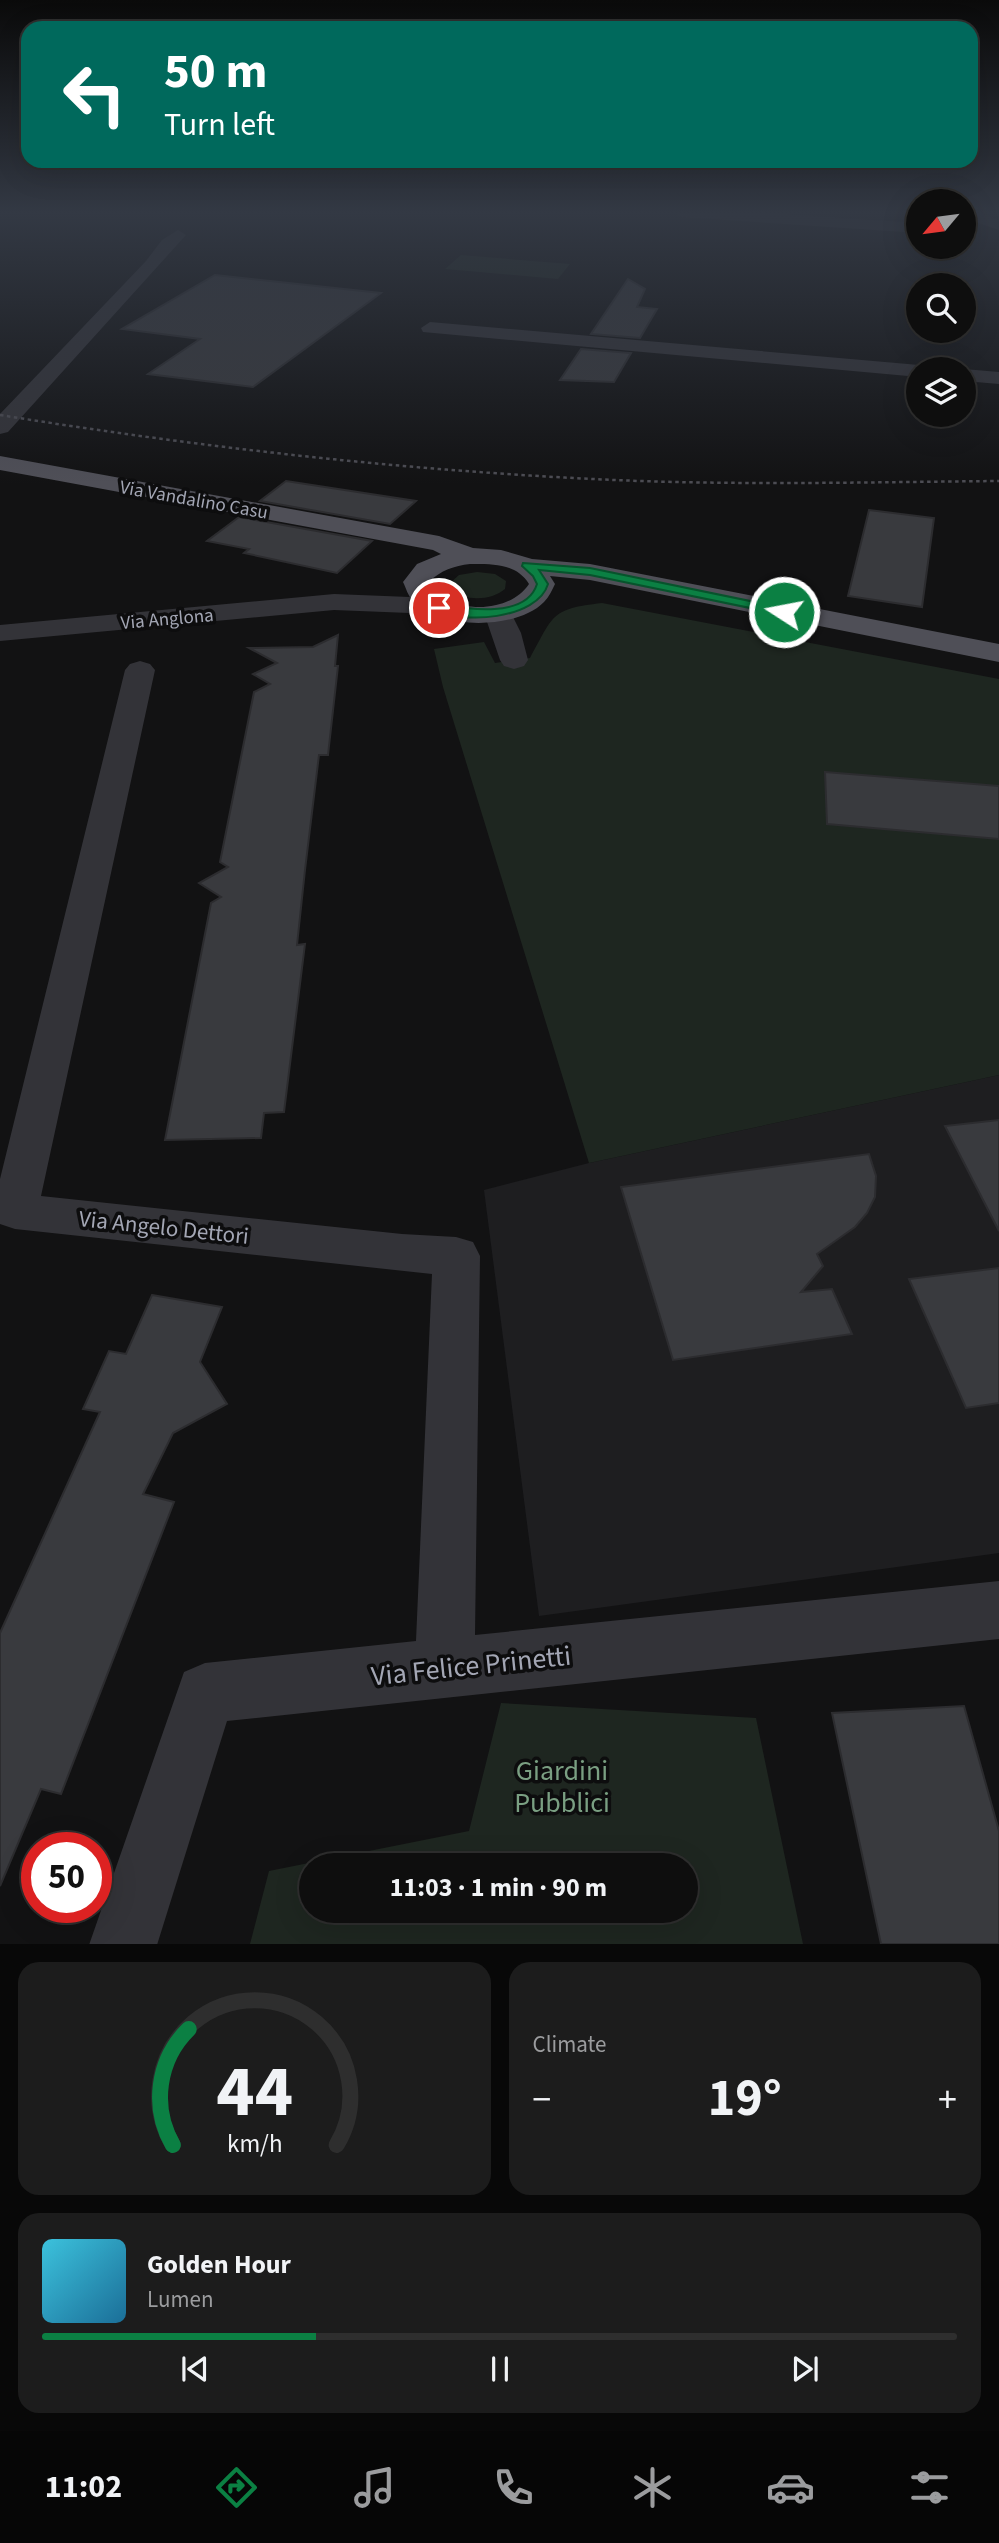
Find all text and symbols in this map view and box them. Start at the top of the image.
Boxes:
text: 50 m [164,37,268,107]
icon: left [49,49,140,140]
text: Turn left [164,102,275,148]
north arrow [906,189,976,259]
map controls [906,189,976,427]
button: search [906,273,976,343]
button: layers [906,357,976,427]
street label: Via Vandalino Casu [118,474,270,527]
position arrow [747,575,821,649]
pin [409,578,469,638]
icon: arrive [420,589,458,627]
street label: Via Anglona [120,602,215,637]
street label: Via Angelo Dettori [77,1202,251,1253]
street label: Via Felice Prinetti [369,1636,573,1696]
park label: Giardini Pubblici [514,1751,610,1823]
speed limit sign: 50 [21,1832,112,1923]
text: 11:03 · 1 min · 90 m [390,1869,607,1906]
text: Climate [533,2028,606,2061]
text: 44 [216,2040,293,2144]
text: 19° [708,2062,782,2136]
text: − [533,2073,551,2127]
text: + [938,2073,957,2127]
text: km/h [227,2125,282,2161]
text: Golden Hour [147,2246,291,2283]
text: Lumen [147,2283,214,2316]
icon: previous [176,2350,214,2388]
icon: pause [481,2350,519,2388]
icon: next [786,2350,824,2388]
icon: directions [212,2463,261,2512]
icon: music [350,2463,399,2512]
icon: phone [489,2463,538,2512]
icon: climate [628,2463,677,2512]
icon: car [766,2463,815,2512]
icon: filters [905,2463,954,2512]
text: 11:02 [45,2464,122,2510]

